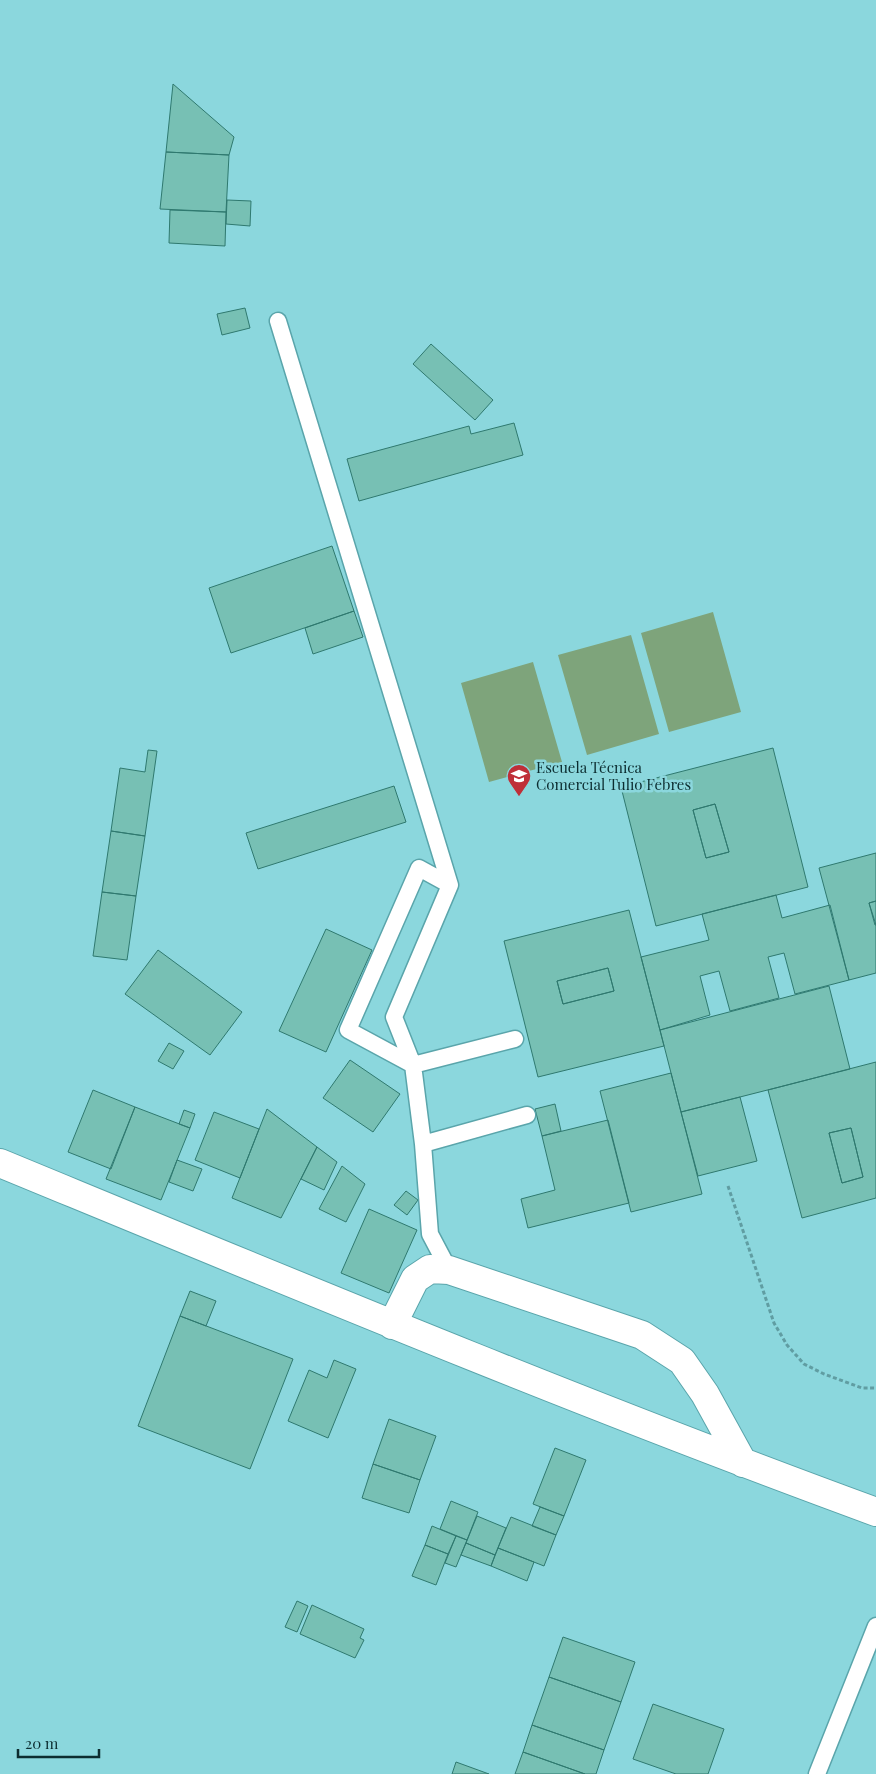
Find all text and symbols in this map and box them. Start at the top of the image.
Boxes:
place label: Escuela Técnica Comercial Tulio Febres [536,757,691,794]
school or university icon: Escuela Técnica Comercial Tulio Febres [506,763,532,797]
scale bar [18,1726,99,1758]
text: 20 m [25,1733,59,1753]

